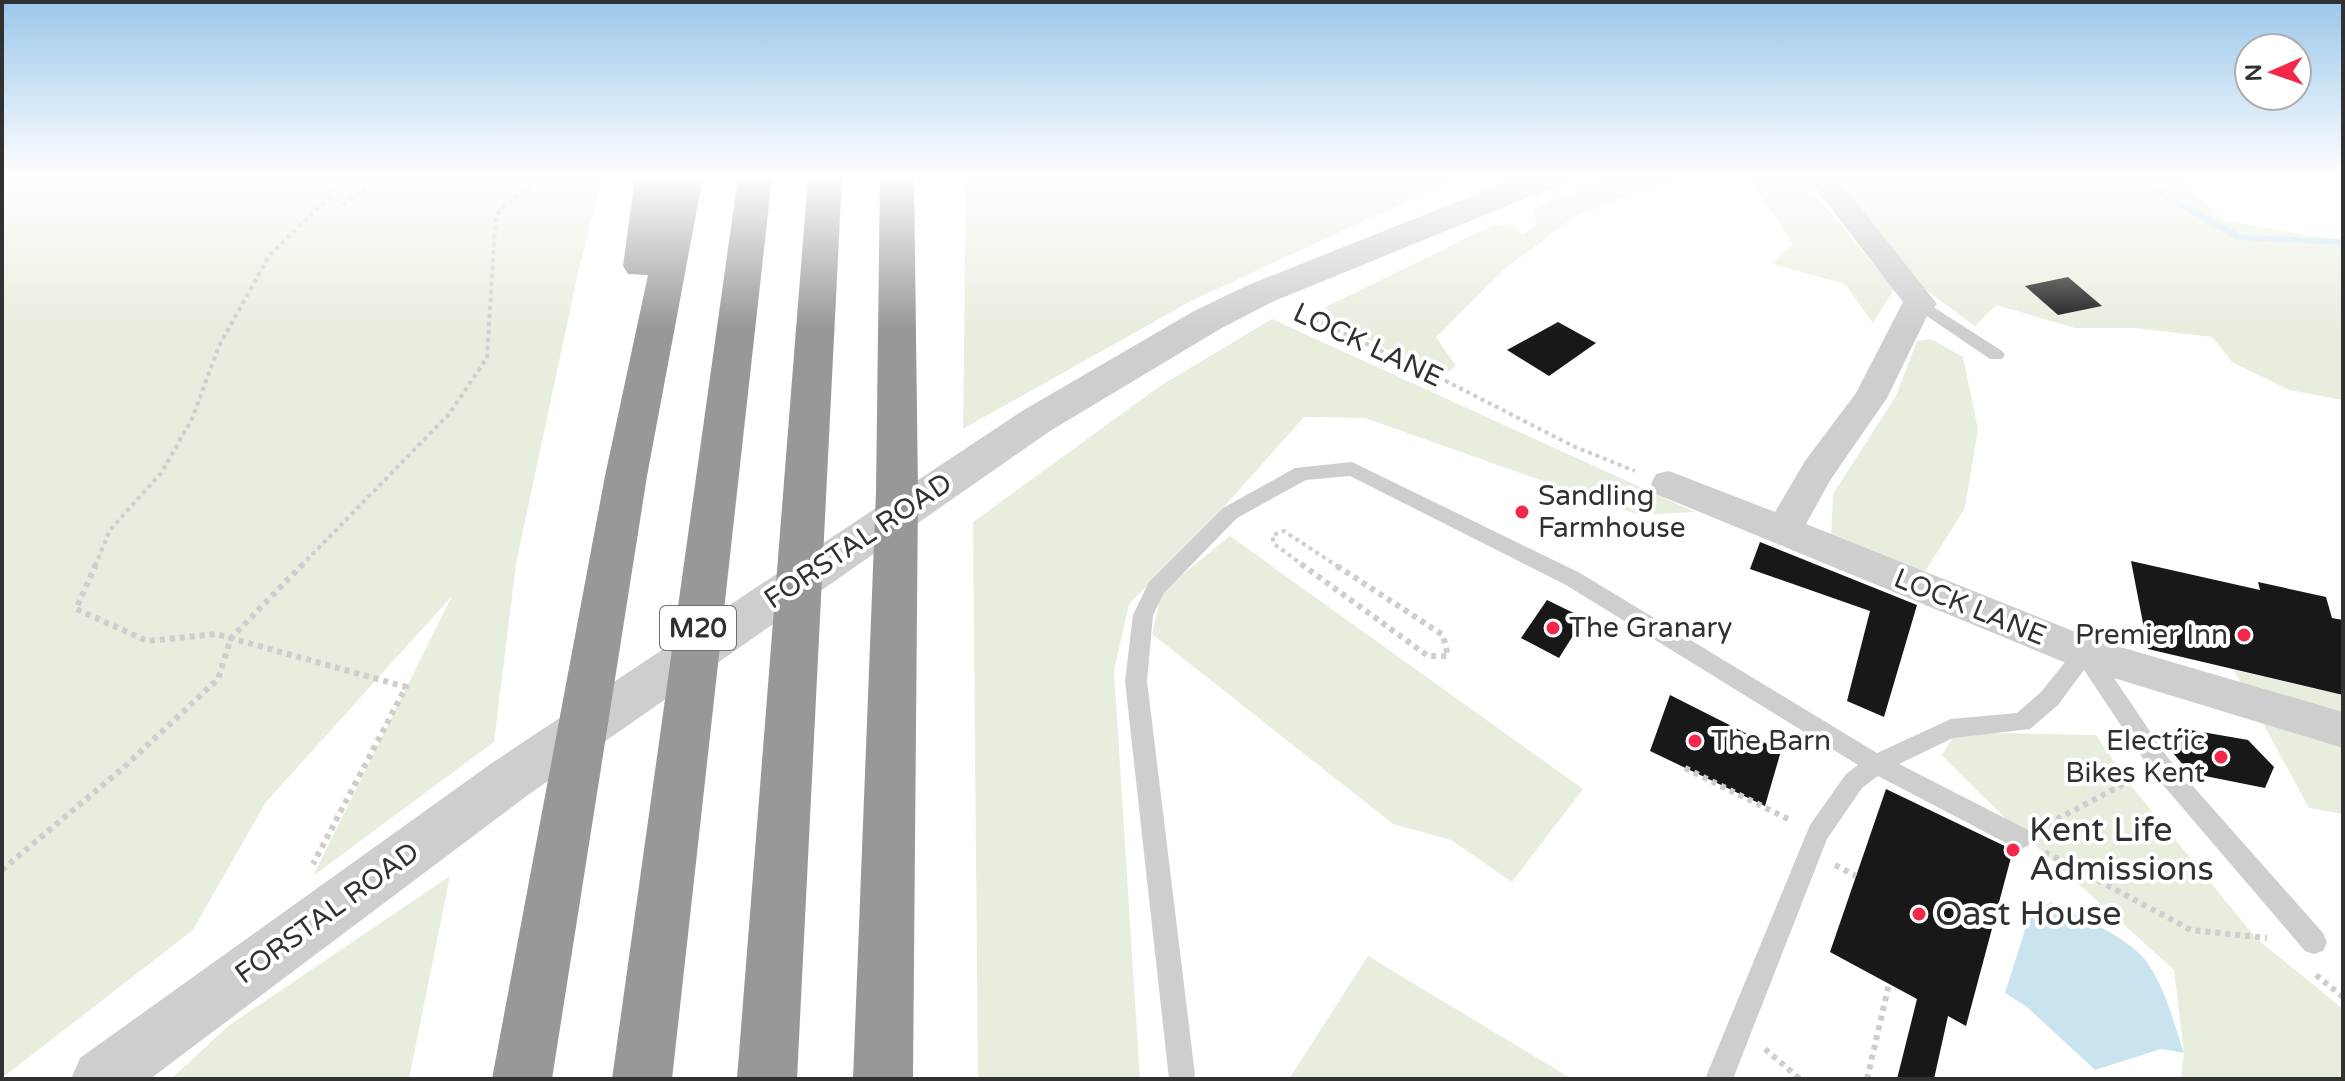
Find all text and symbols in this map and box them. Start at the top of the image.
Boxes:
north arrow [2233,32,2313,112]
text: N [2241,63,2267,82]
street label: LOCK LANE [1288,296,1448,394]
street label: FORSTAL ROAD [758,466,958,616]
place label: Sandling Farmhouse [1538,479,1685,545]
marker: Sandling Farmhouse [1513,503,1531,521]
street label: LOCK LANE [1889,561,2051,653]
road number: M20 [660,606,736,650]
place label: The Granary [1569,611,1732,645]
place label: Premier Inn [2075,618,2228,652]
marker: The Granary [1544,619,1562,637]
marker: Premier Inn [2235,626,2253,644]
place label: The Barn [1711,724,1831,758]
place label: Electric Bikes Kent [2065,724,2205,790]
marker: The Barn [1686,732,1704,750]
marker: Electric Bikes Kent [2212,748,2230,766]
place label: Kent Life Admissions [2029,810,2214,890]
street label: FORSTAL ROAD [228,835,426,991]
marker: Kent Life Admissions [2004,841,2022,859]
place label: Oast House [1935,894,2122,935]
marker: Oast House [1910,905,1928,923]

